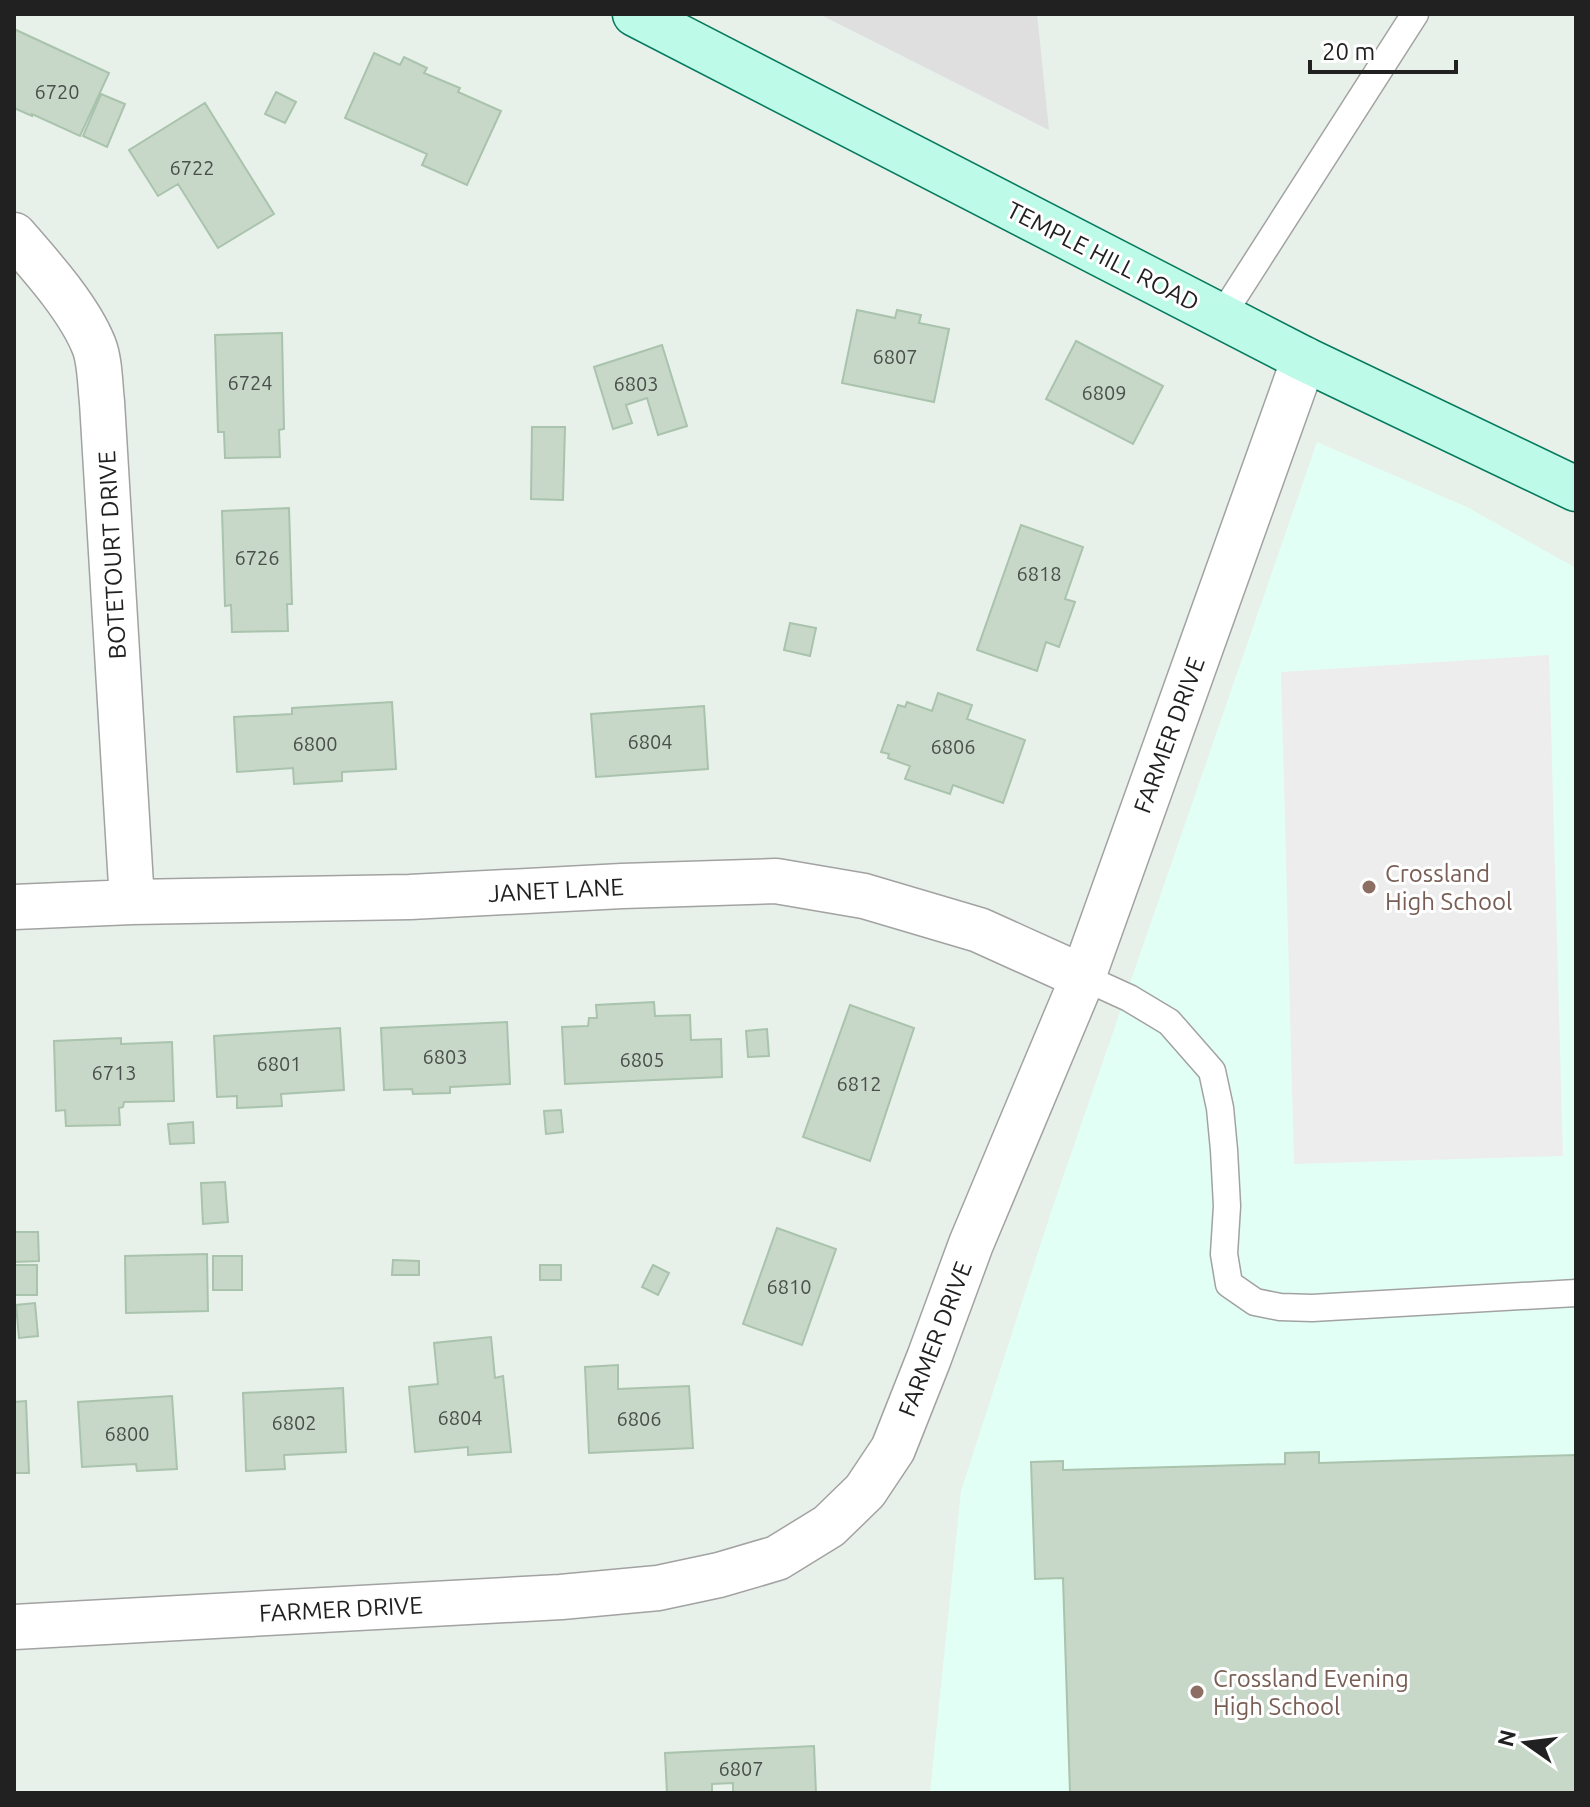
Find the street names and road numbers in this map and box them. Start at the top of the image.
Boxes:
street label: TEMPLE HILL ROAD [1002,196,1204,316]
street label: BOTETOURT DRIVE [93,450,131,660]
street label: FARMER DRIVE [1128,653,1210,817]
street label: JANET LANE [487,873,625,907]
street label: FARMER DRIVE [893,1258,977,1420]
street label: FARMER DRIVE [258,1591,424,1627]

